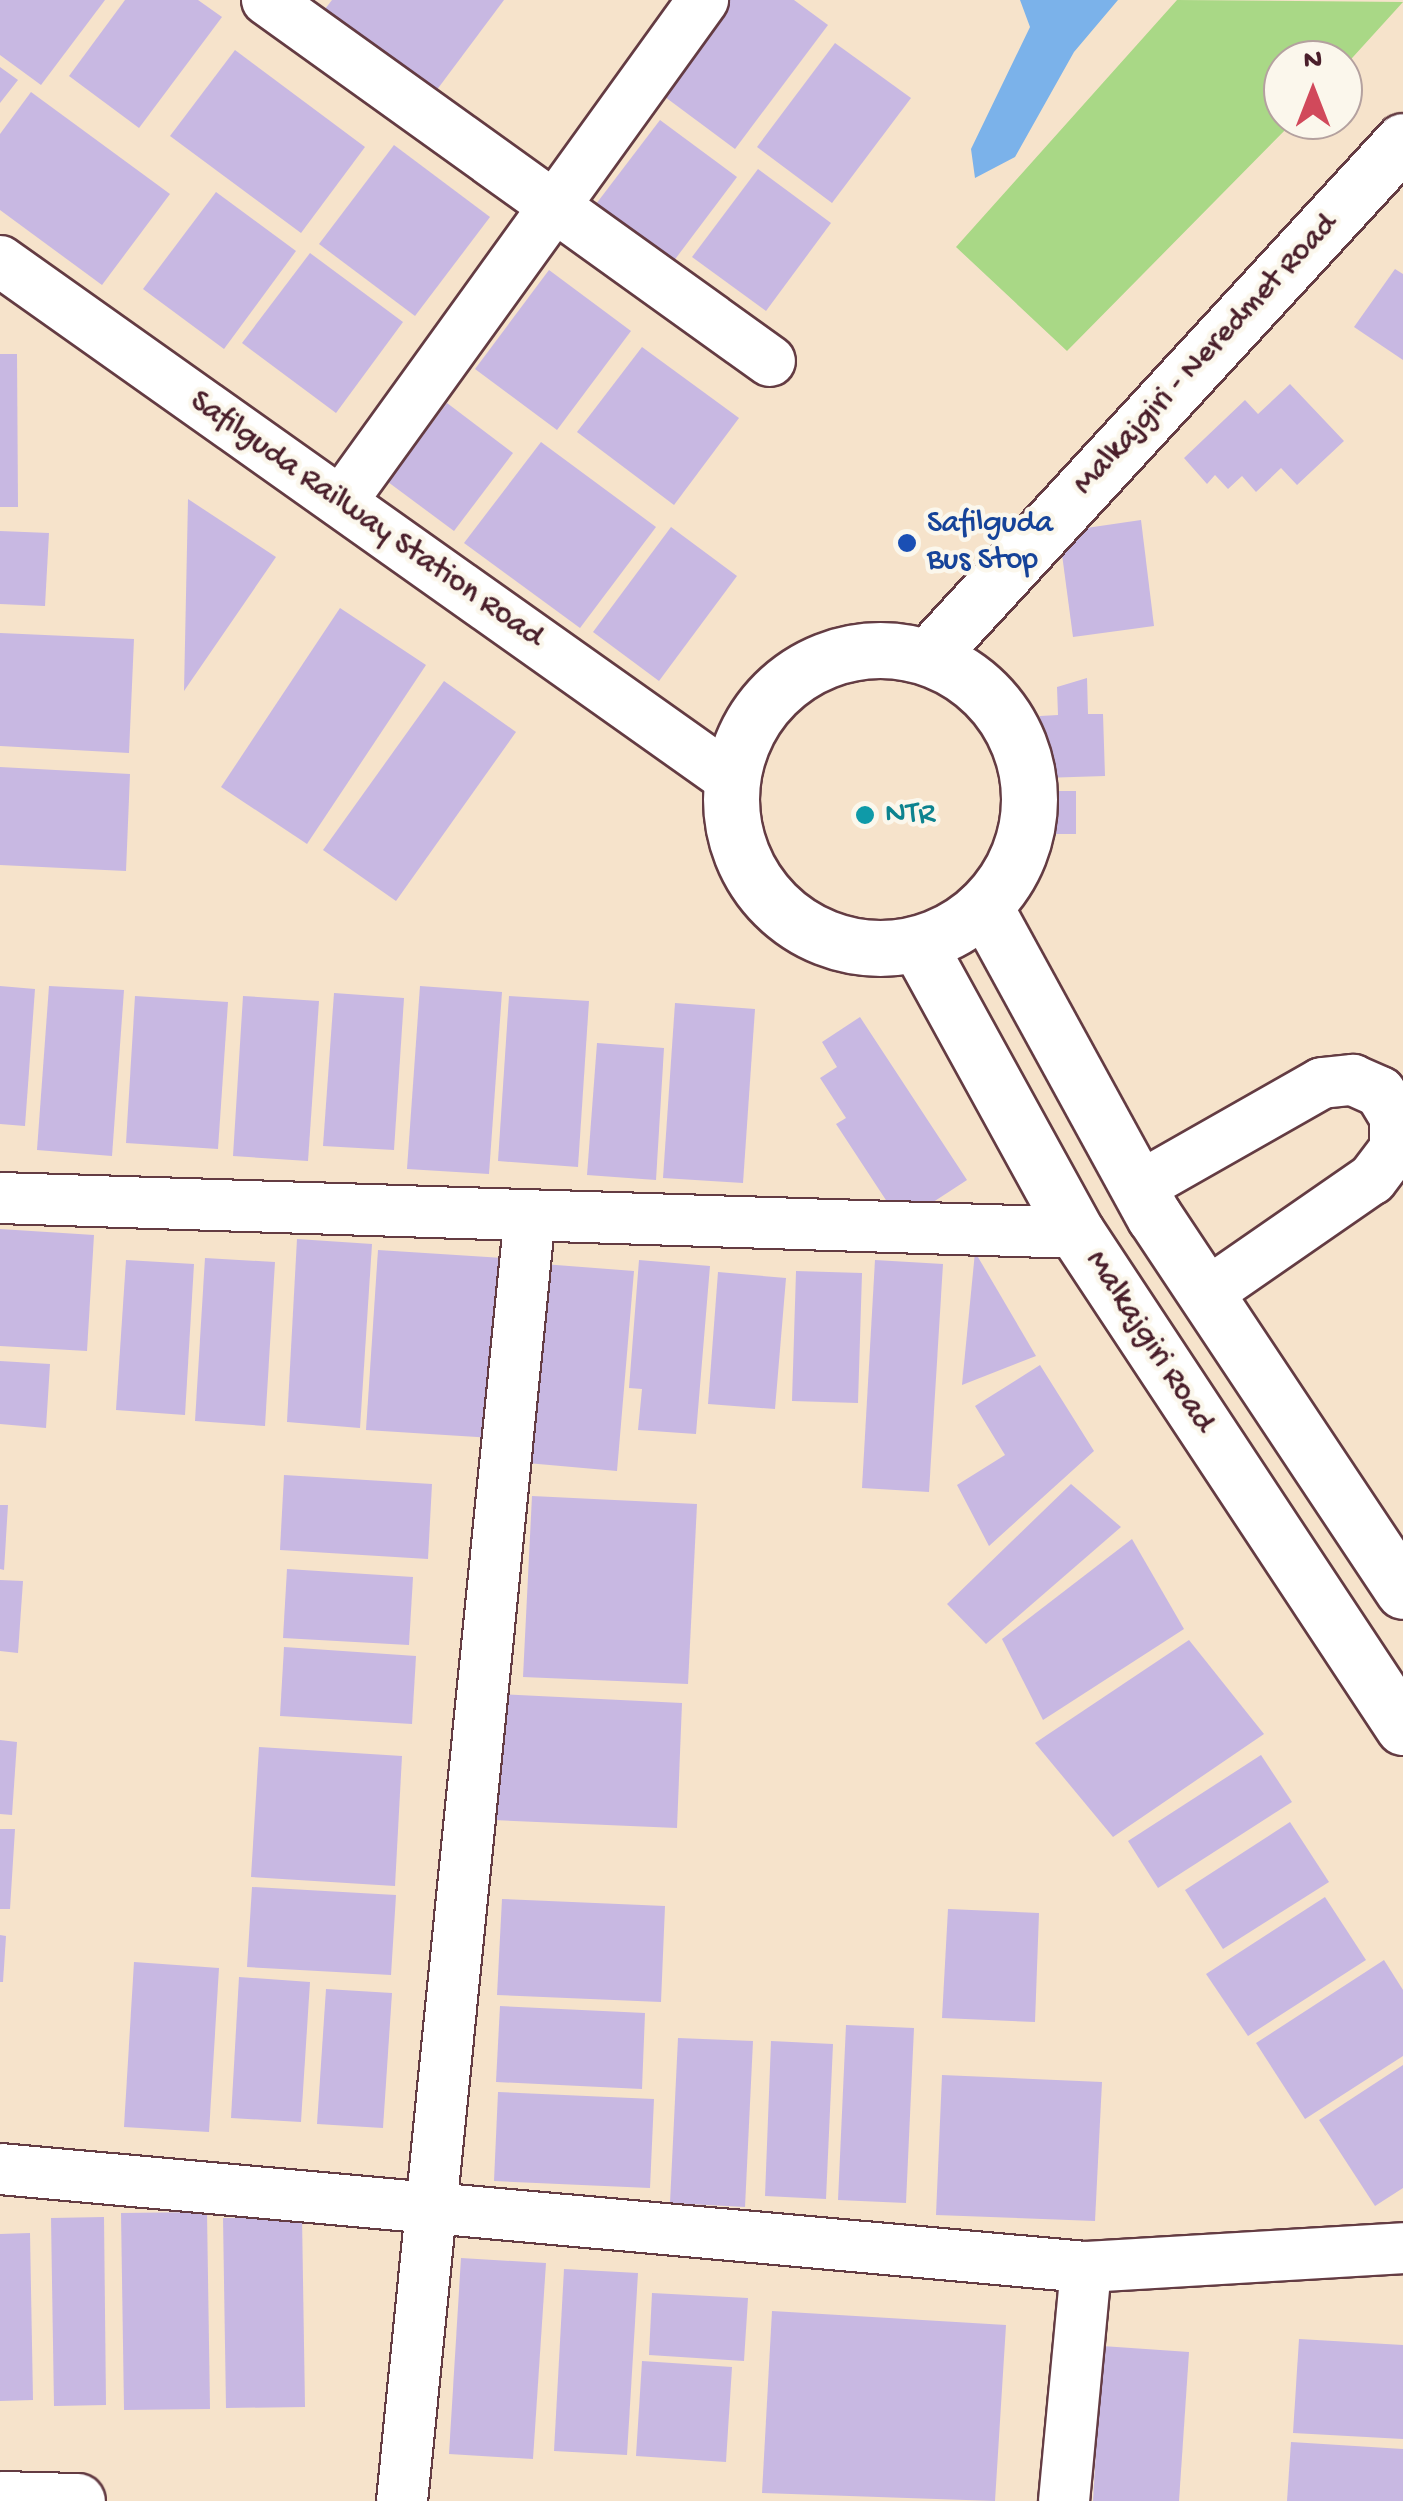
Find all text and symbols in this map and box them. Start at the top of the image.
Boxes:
north arrow [1263,40,1363,140]
text: N [1304,45,1322,78]
street label: Malkajgiri - Neredmet Road [1066,206,1346,504]
street label: Safilguda Railway Station Road [182,383,550,657]
place label: Safilguda Bus Stop [927,506,1053,581]
marker: Safilguda Bus Stop [896,532,918,554]
place label: NTR [885,796,935,834]
marker: NTR [854,804,876,826]
street label: Malkajgiri Road [1076,1244,1222,1440]

